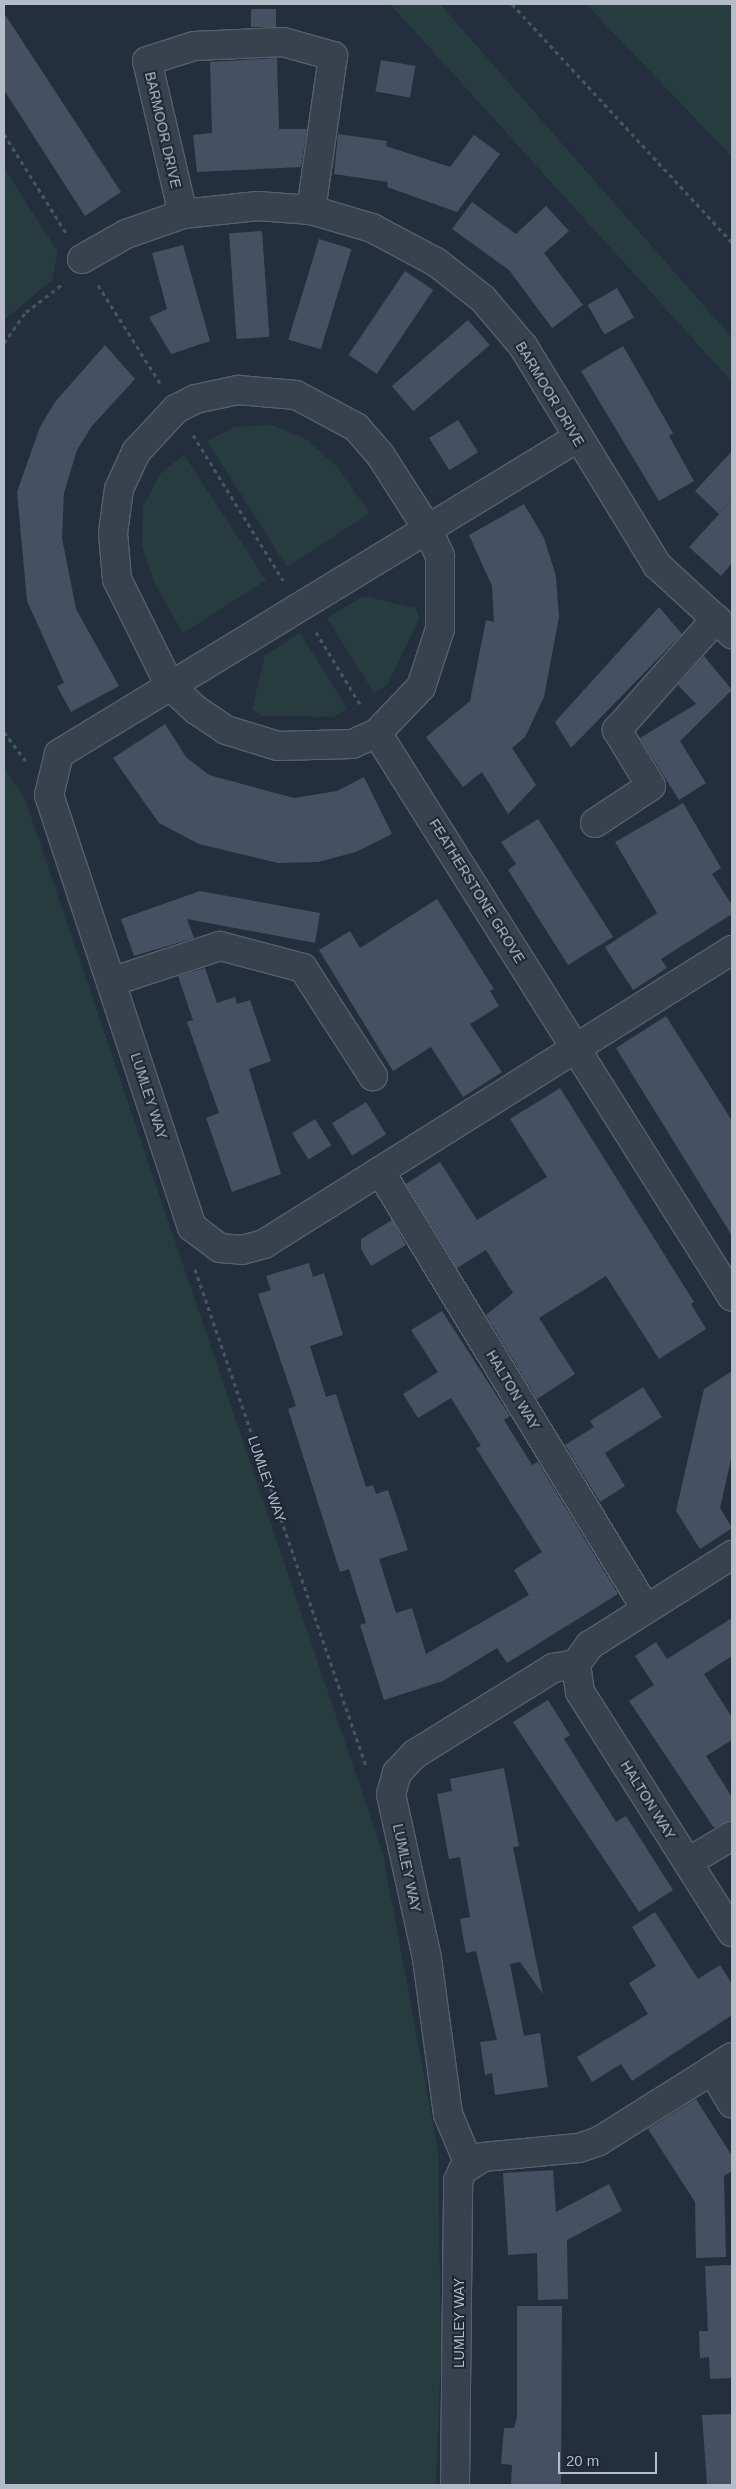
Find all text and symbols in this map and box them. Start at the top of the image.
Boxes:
street label: BARMOOR DRIVE [141,70,185,190]
street label: BARMOOR DRIVE [512,339,588,449]
street label: FEATHERSTONE GROVE [426,816,528,966]
street label: LUMLEY WAY [127,1050,171,1142]
street label: HALTON WAY [483,1347,543,1433]
street label: LUMLEY WAY [244,1434,290,1524]
street label: HALTON WAY [617,1758,679,1842]
street label: LUMLEY WAY [389,1822,425,1914]
street label: LUMLEY WAY [451,2278,467,2368]
scale bar [561,2442,660,2474]
text: 20 m [566,2452,599,2469]

